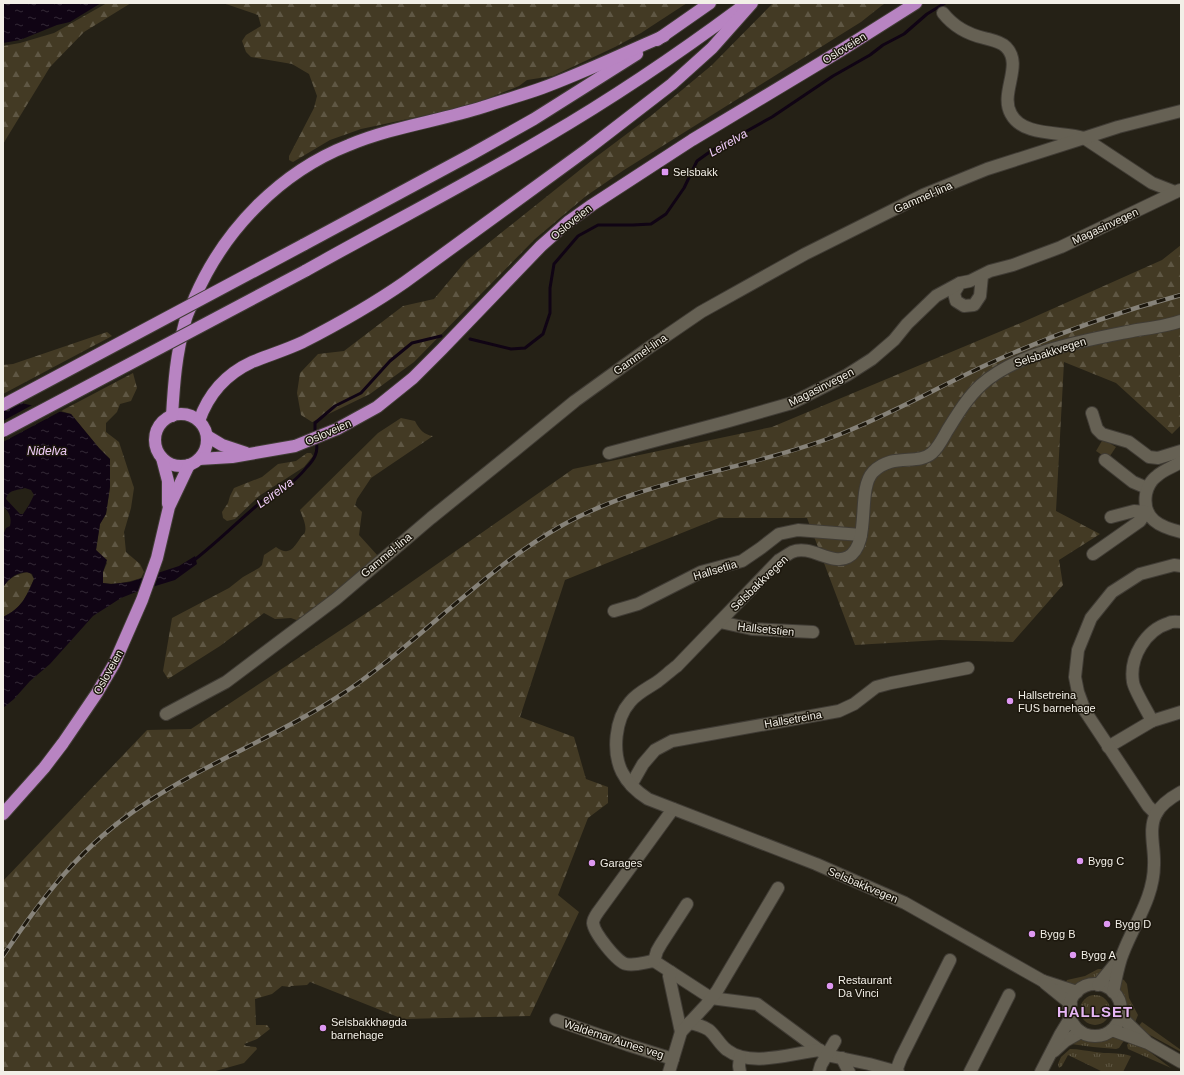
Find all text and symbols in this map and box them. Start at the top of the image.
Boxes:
street label: Osloveien [820,30,868,66]
water label: Leirelva [706,126,750,160]
place label: Selsbakk [673,166,718,178]
marker: Selsbakk [660,167,670,177]
street label: Gammel-lina [892,178,955,215]
street label: Osloveien [548,202,594,242]
street label: Magasinvegen [1070,205,1140,247]
street label: Gammel-lina [611,331,670,377]
street label: Selsbakkvegen [1013,335,1087,369]
street label: Magasinvegen [786,365,856,409]
street label: Osloveien [303,417,353,447]
water label: Nidelva [27,444,67,458]
water label: Leirelva [254,475,296,511]
street label: Gammel-lina [358,530,414,580]
street label: Selsbakkvegen [728,553,790,613]
street label: Hallsetlia [692,557,739,582]
street label: Hallsetstien [737,620,795,638]
street label: Osloveien [91,648,125,696]
place label: Hallsetreina FUS barnehage [1018,689,1096,714]
marker: Hallsetreina FUS barnehage [1005,696,1015,706]
street label: Hallsetreina [763,708,824,730]
place label: Bygg C [1088,855,1124,867]
marker: Bygg C [1075,856,1085,866]
place label: Garages [600,857,643,869]
marker: Garages [587,858,597,868]
street label: Selsbakkvegen [826,865,900,905]
place label: Bygg D [1115,918,1151,930]
marker: Bygg D [1102,919,1112,929]
place label: Bygg B [1040,928,1075,940]
marker: Bygg B [1027,929,1037,939]
place label: Bygg A [1081,949,1117,961]
marker: Bygg A [1068,950,1078,960]
place label: Restaurant Da Vinci [838,974,892,999]
marker: Restaurant Da Vinci [825,981,835,991]
district label: HALLSET [1057,1003,1133,1020]
place label: Selsbakkhøgda barnehage [331,1016,408,1041]
street label: Waldemar Aunes veg [563,1017,665,1061]
marker: Selsbakkhøgda barnehage [318,1023,328,1033]

